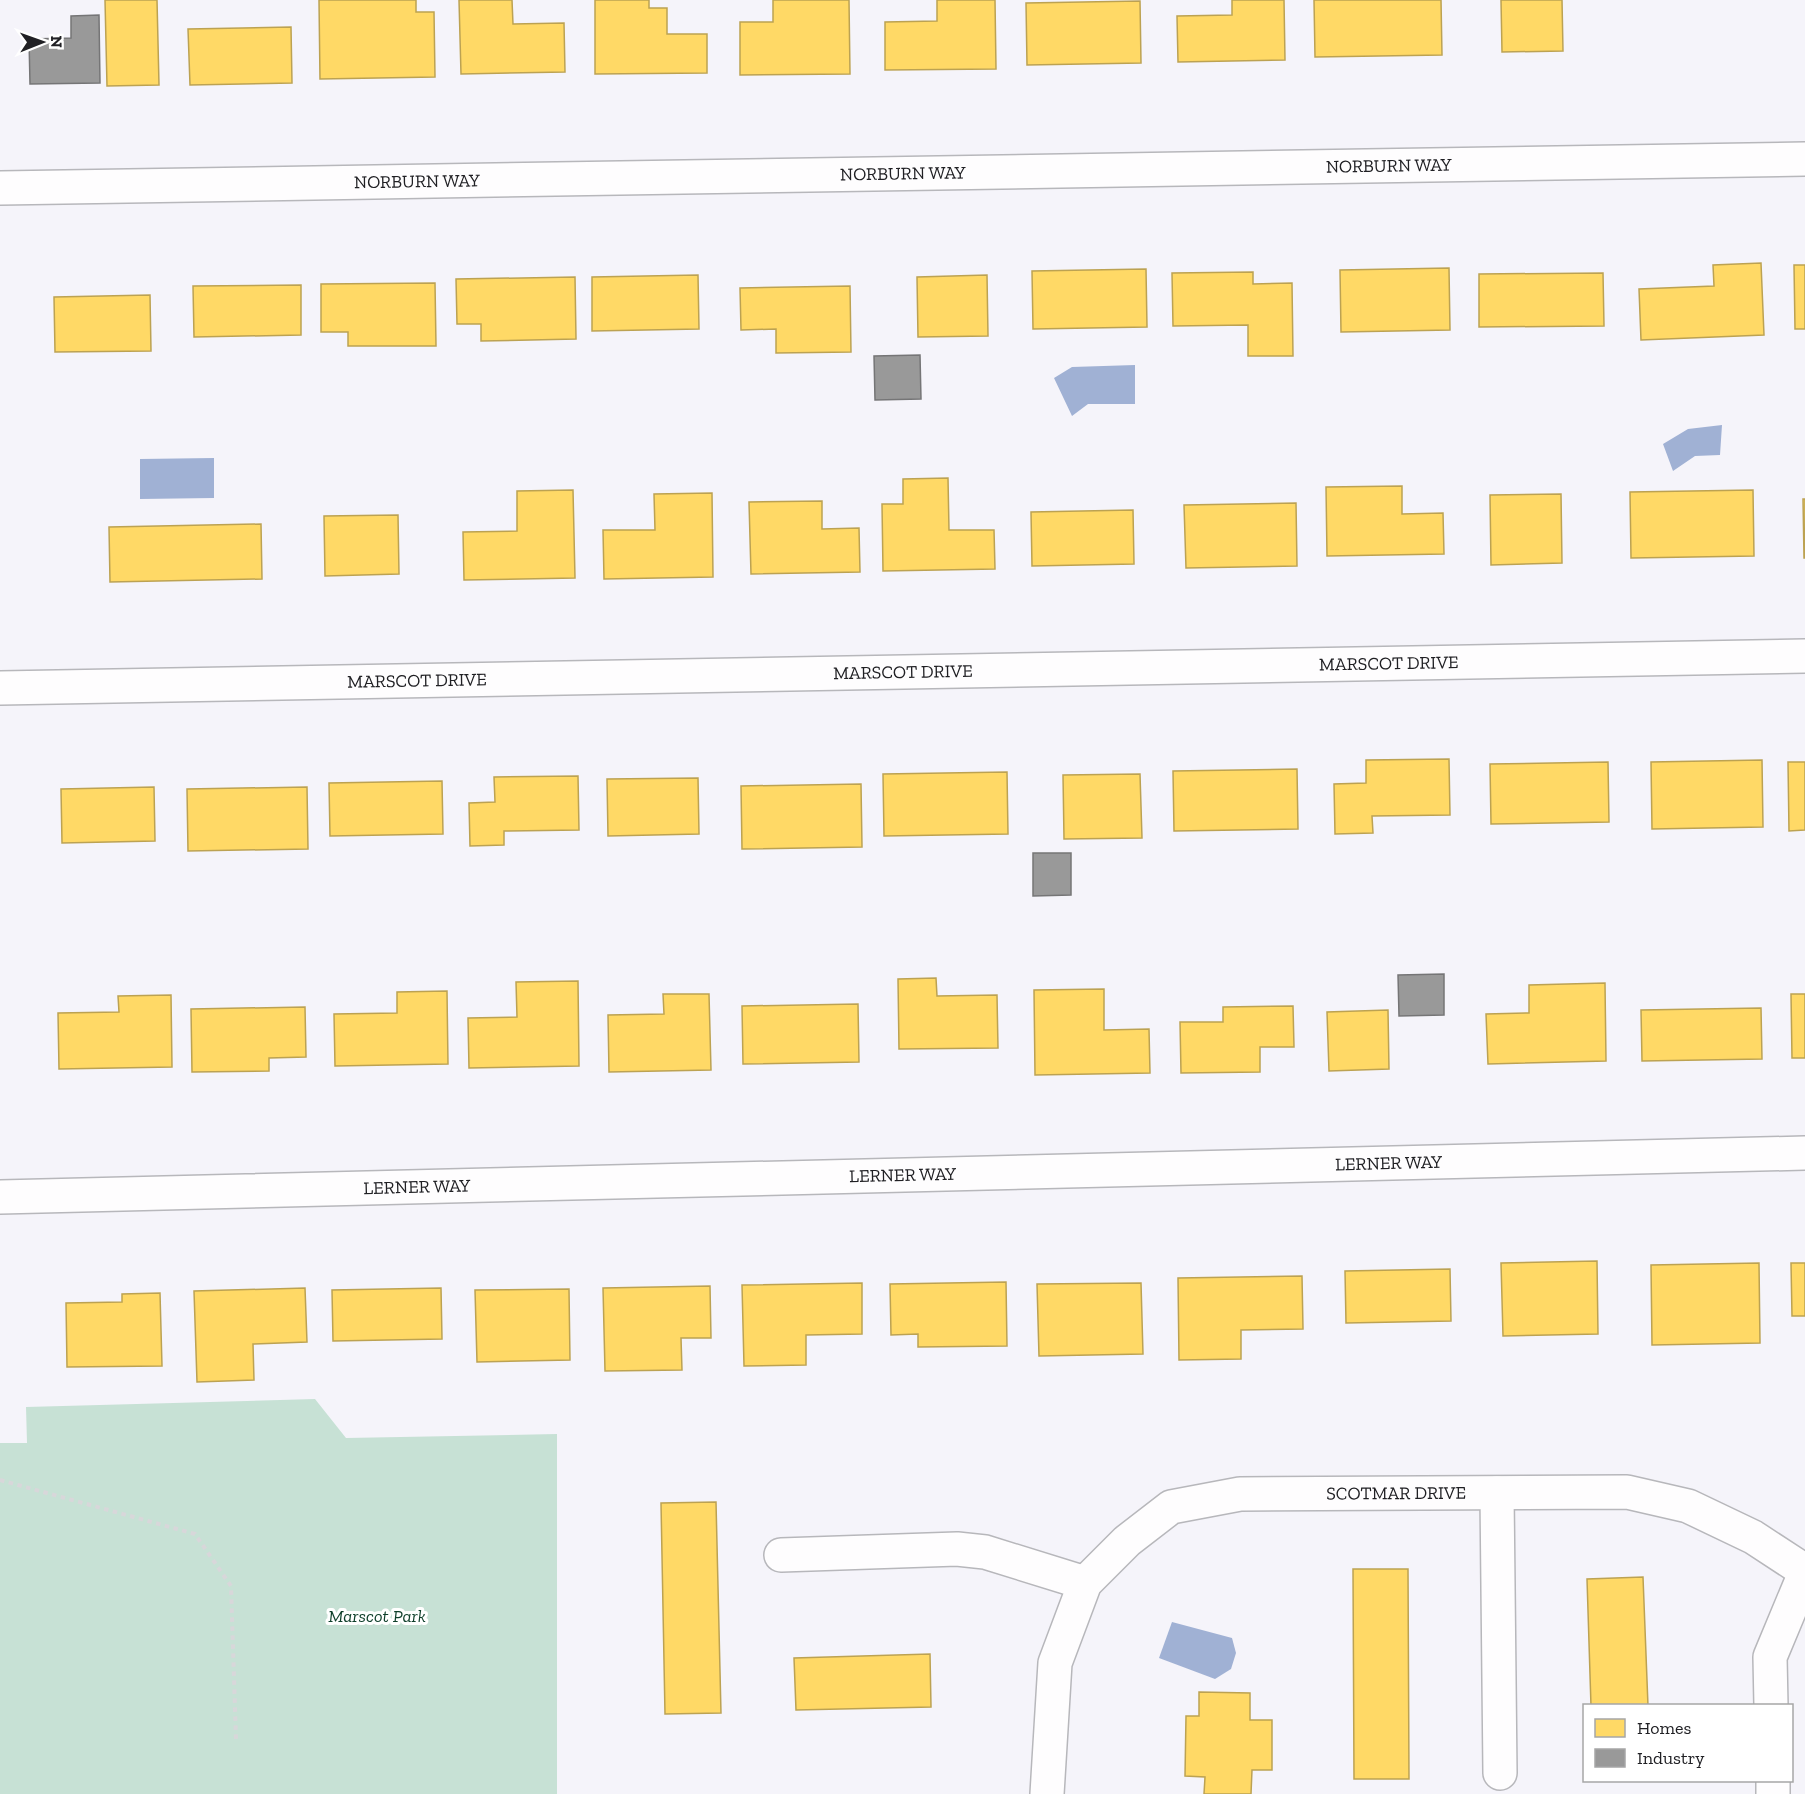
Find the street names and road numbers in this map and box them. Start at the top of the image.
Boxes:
street label: NORBURN WAY [1326,154,1452,178]
street label: NORBURN WAY [840,161,966,186]
street label: NORBURN WAY [354,169,480,193]
street label: MARSCOT DRIVE [1319,651,1459,676]
street label: MARSCOT DRIVE [833,660,973,684]
street label: MARSCOT DRIVE [347,668,487,693]
street label: LERNER WAY [1335,1151,1442,1175]
street label: LERNER WAY [849,1163,957,1187]
street label: LERNER WAY [363,1175,471,1199]
street label: SCOTMAR DRIVE [1326,1482,1466,1505]

